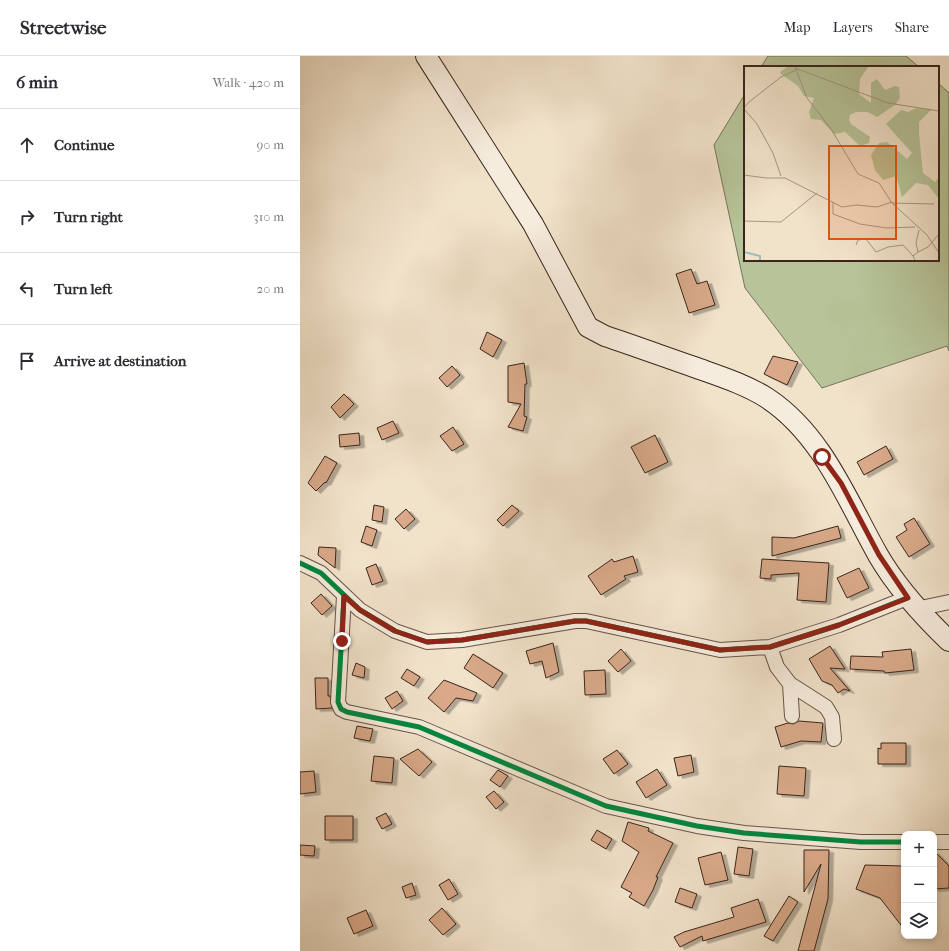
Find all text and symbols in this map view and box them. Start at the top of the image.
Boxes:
text: Streetwise [20,17,106,39]
text: Map [784,19,811,36]
text: Layers [833,19,873,36]
text: Share [895,19,929,36]
inset map [744,66,939,261]
text: 6 min [16,72,58,92]
text: Walk · 420 m [212,75,284,90]
icon: ahead [16,134,38,156]
text: Continue [54,136,114,154]
text: 90 m [256,137,284,152]
icon: right [16,206,38,228]
text: Turn right [54,208,123,226]
text: 310 m [253,209,284,224]
icon: left [16,278,38,300]
text: Turn left [54,280,112,298]
text: 20 m [257,281,284,296]
icon: arrive [16,350,38,372]
text: Arrive at destination [54,352,186,370]
route start [813,448,831,466]
route end [333,632,351,650]
map controls [901,831,937,939]
button: + [901,831,937,867]
button: − [901,867,937,903]
button: layers [901,903,937,939]

